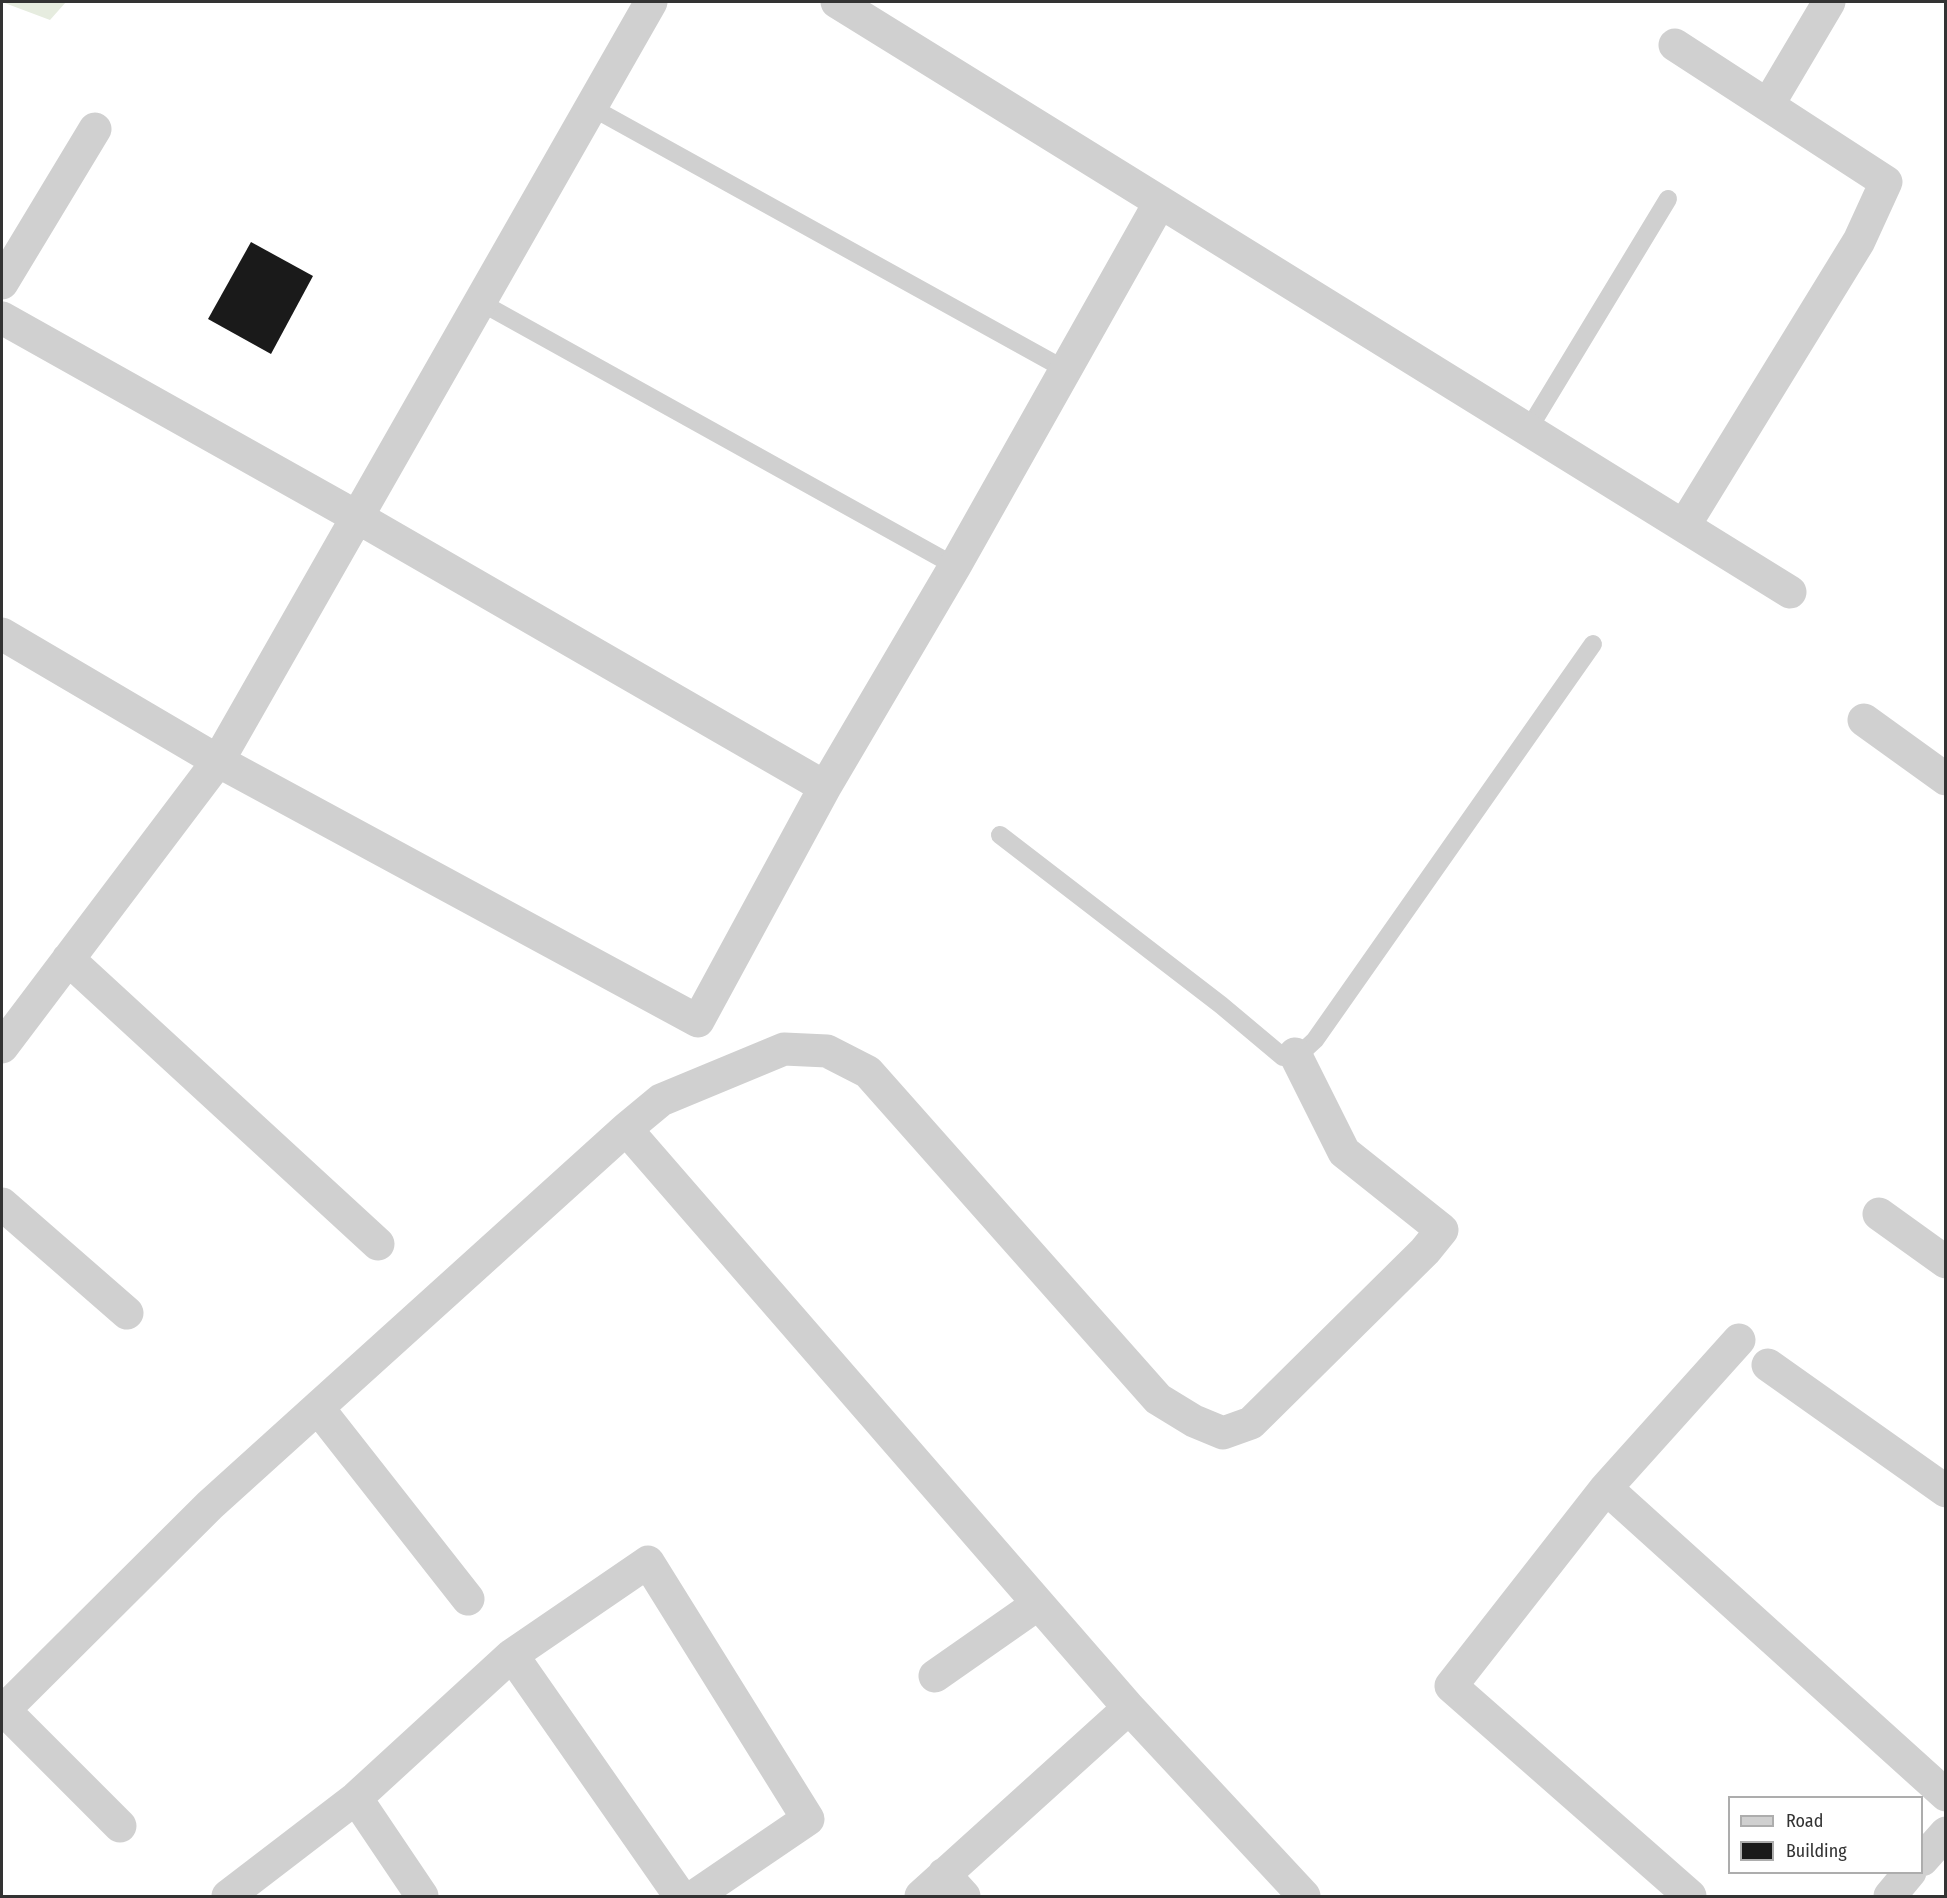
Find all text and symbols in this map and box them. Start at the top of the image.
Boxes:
legend [1728,1796,1923,1874]
text: Road [1786,1810,1823,1832]
text: Building [1786,1840,1847,1862]

